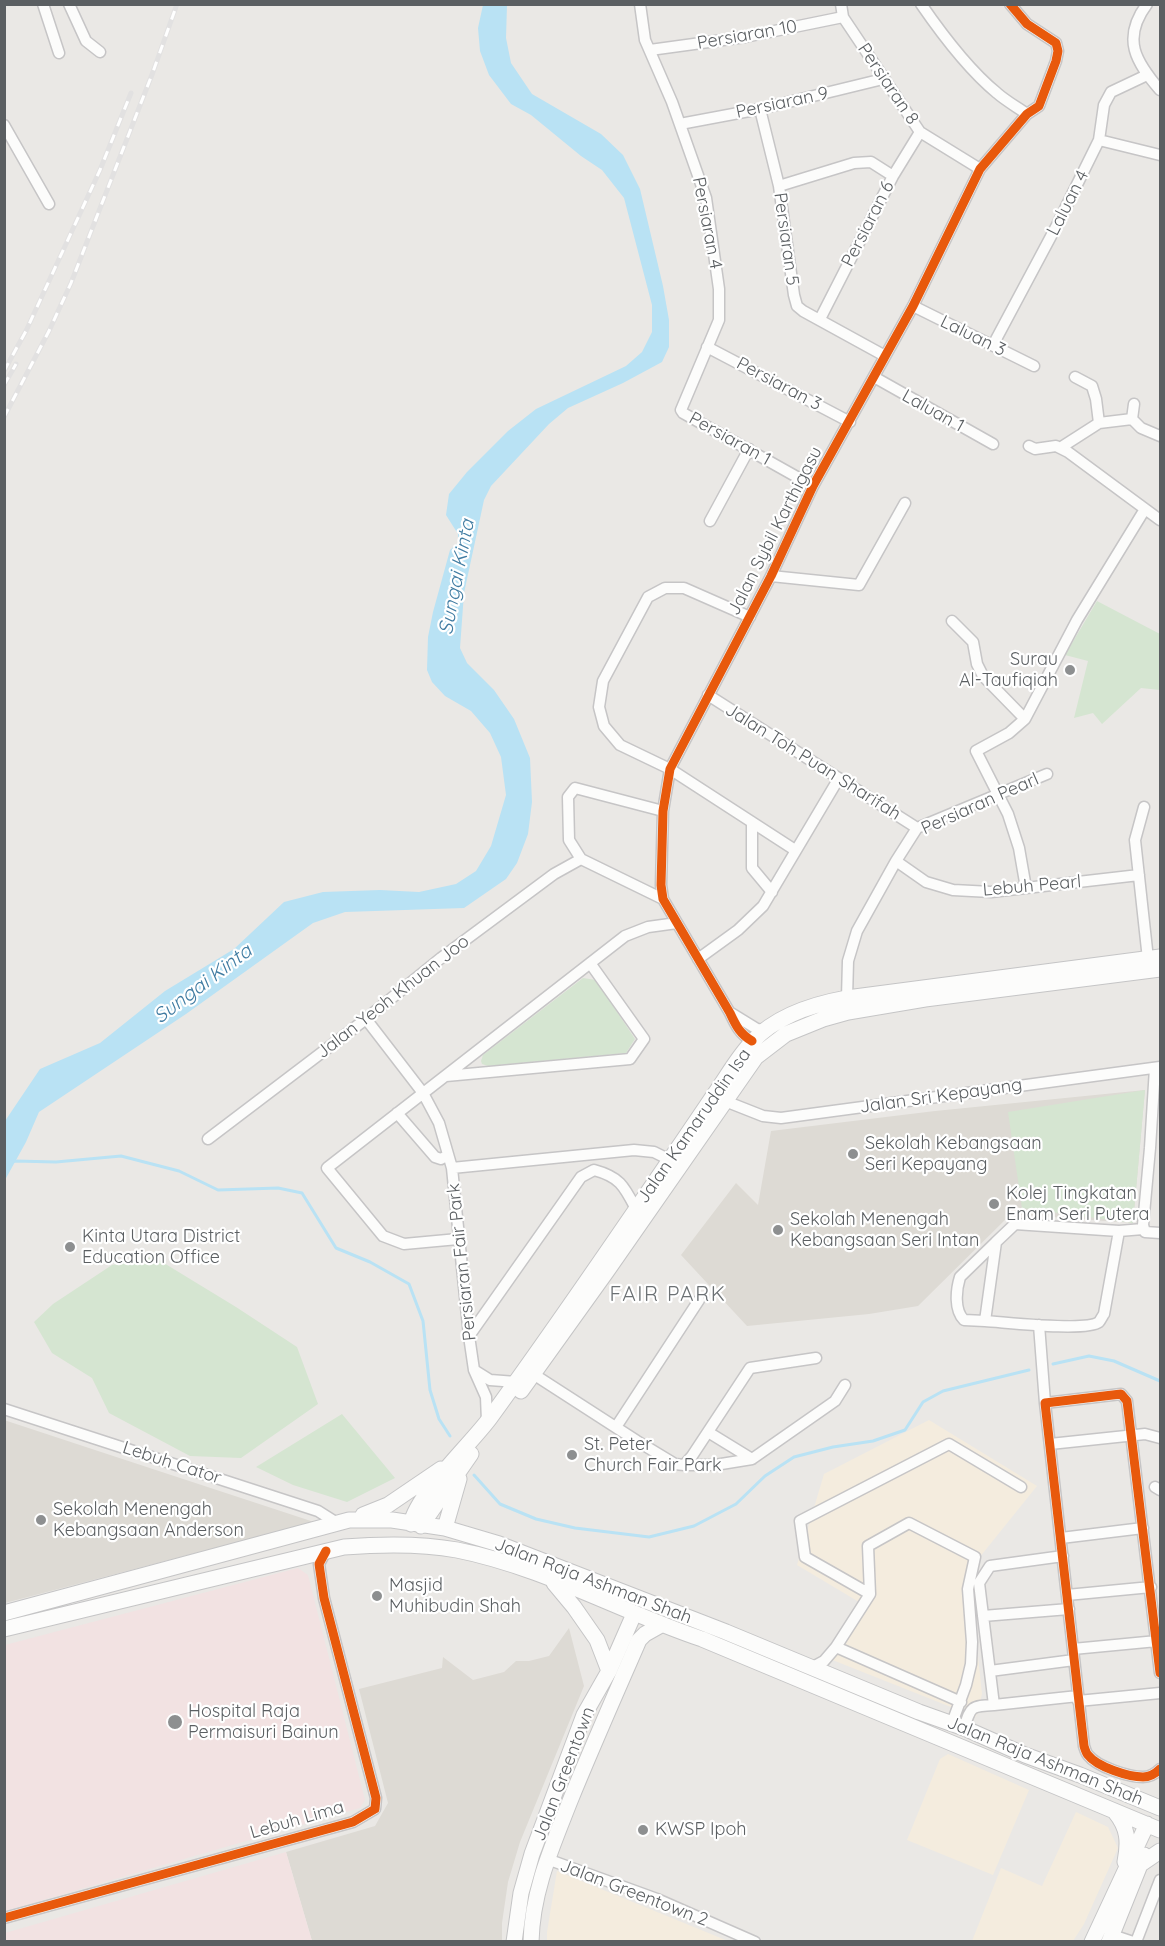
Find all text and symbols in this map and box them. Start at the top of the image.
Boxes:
street label: Persiaran 10 [695,16,799,54]
street label: Persiaran 8 [853,39,923,129]
street label: Persiaran 9 [734,83,830,123]
street label: Laluan 4 [1042,167,1094,239]
street label: Persiaran 4 [687,175,727,271]
street label: Persiaran 6 [837,177,899,271]
street label: Persiaran 5 [769,191,803,287]
street label: Laluan 3 [937,311,1009,361]
street label: Persiaran 3 [733,353,825,415]
street label: Laluan 1 [898,385,968,437]
street label: Persiaran 1 [685,408,775,470]
street label: Jalan Sybil Karthigasu [723,443,827,619]
water label: Sungai Kinta [434,517,480,637]
place label: Surau Al-Taufiqiah [959,649,1058,692]
marker: Surau Al-Taufiqiah [1063,663,1077,677]
street label: Jalan Toh Puan Sharifah [721,699,905,825]
street label: Persiaran Pearl [918,768,1042,840]
street label: Lebuh Pearl [982,871,1082,901]
street label: Jalan Yeoh Khuan Joo [312,931,474,1063]
water label: Sungai Kinta [149,939,257,1029]
street label: Jalan Kamaruddin Isa [632,1044,756,1208]
street label: Jalan Sri Kepayang [858,1074,1024,1118]
place label: Sekolah Kebangsaan Seri Kepayang [865,1133,1042,1176]
marker: Sekolah Kebangsaan Seri Kepayang [846,1147,860,1161]
street label: Persiaran Fair Park [443,1182,481,1342]
place label: Kolej Tingkatan Enam Seri Putera [1006,1183,1150,1226]
marker: Kolej Tingkatan Enam Seri Putera [987,1197,1001,1211]
place label: Sekolah Menengah Kebangsaan Seri Intan [790,1209,979,1252]
marker: Sekolah Menengah Kebangsaan Seri Intan [771,1223,785,1237]
place label: Kinta Utara District Education Office [82,1226,240,1268]
marker: Kinta Utara District Education Office [63,1240,77,1254]
district label: FAIR PARK [610,1282,726,1308]
place label: St. Peter Church Fair Park [584,1434,722,1476]
street label: Lebuh Cator [120,1437,224,1489]
marker: St. Peter Church Fair Park [565,1448,579,1462]
place label: Sekolah Menengah Kebangsaan Anderson [53,1499,244,1541]
marker: Sekolah Menengah Kebangsaan Anderson [34,1513,48,1527]
street label: Jalan Raja Ashman Shah [491,1533,695,1629]
place label: Masjid Muhibudin Shah [389,1575,521,1618]
marker: Masjid Muhibudin Shah [370,1589,384,1603]
place label: Hospital Raja Permaisuri Bainun [188,1701,339,1744]
street label: Jalan Greentown [528,1704,600,1844]
street label: Jalan Raja Ashman Shah [944,1712,1146,1810]
marker: Hospital Raja Permaisuri Bainun [166,1713,184,1731]
street label: Lebuh Lima [248,1796,346,1844]
place label: KWSP Ipoh [655,1819,747,1841]
marker: KWSP Ipoh [636,1823,650,1837]
street label: Jalan Greentown 2 [557,1855,711,1931]

